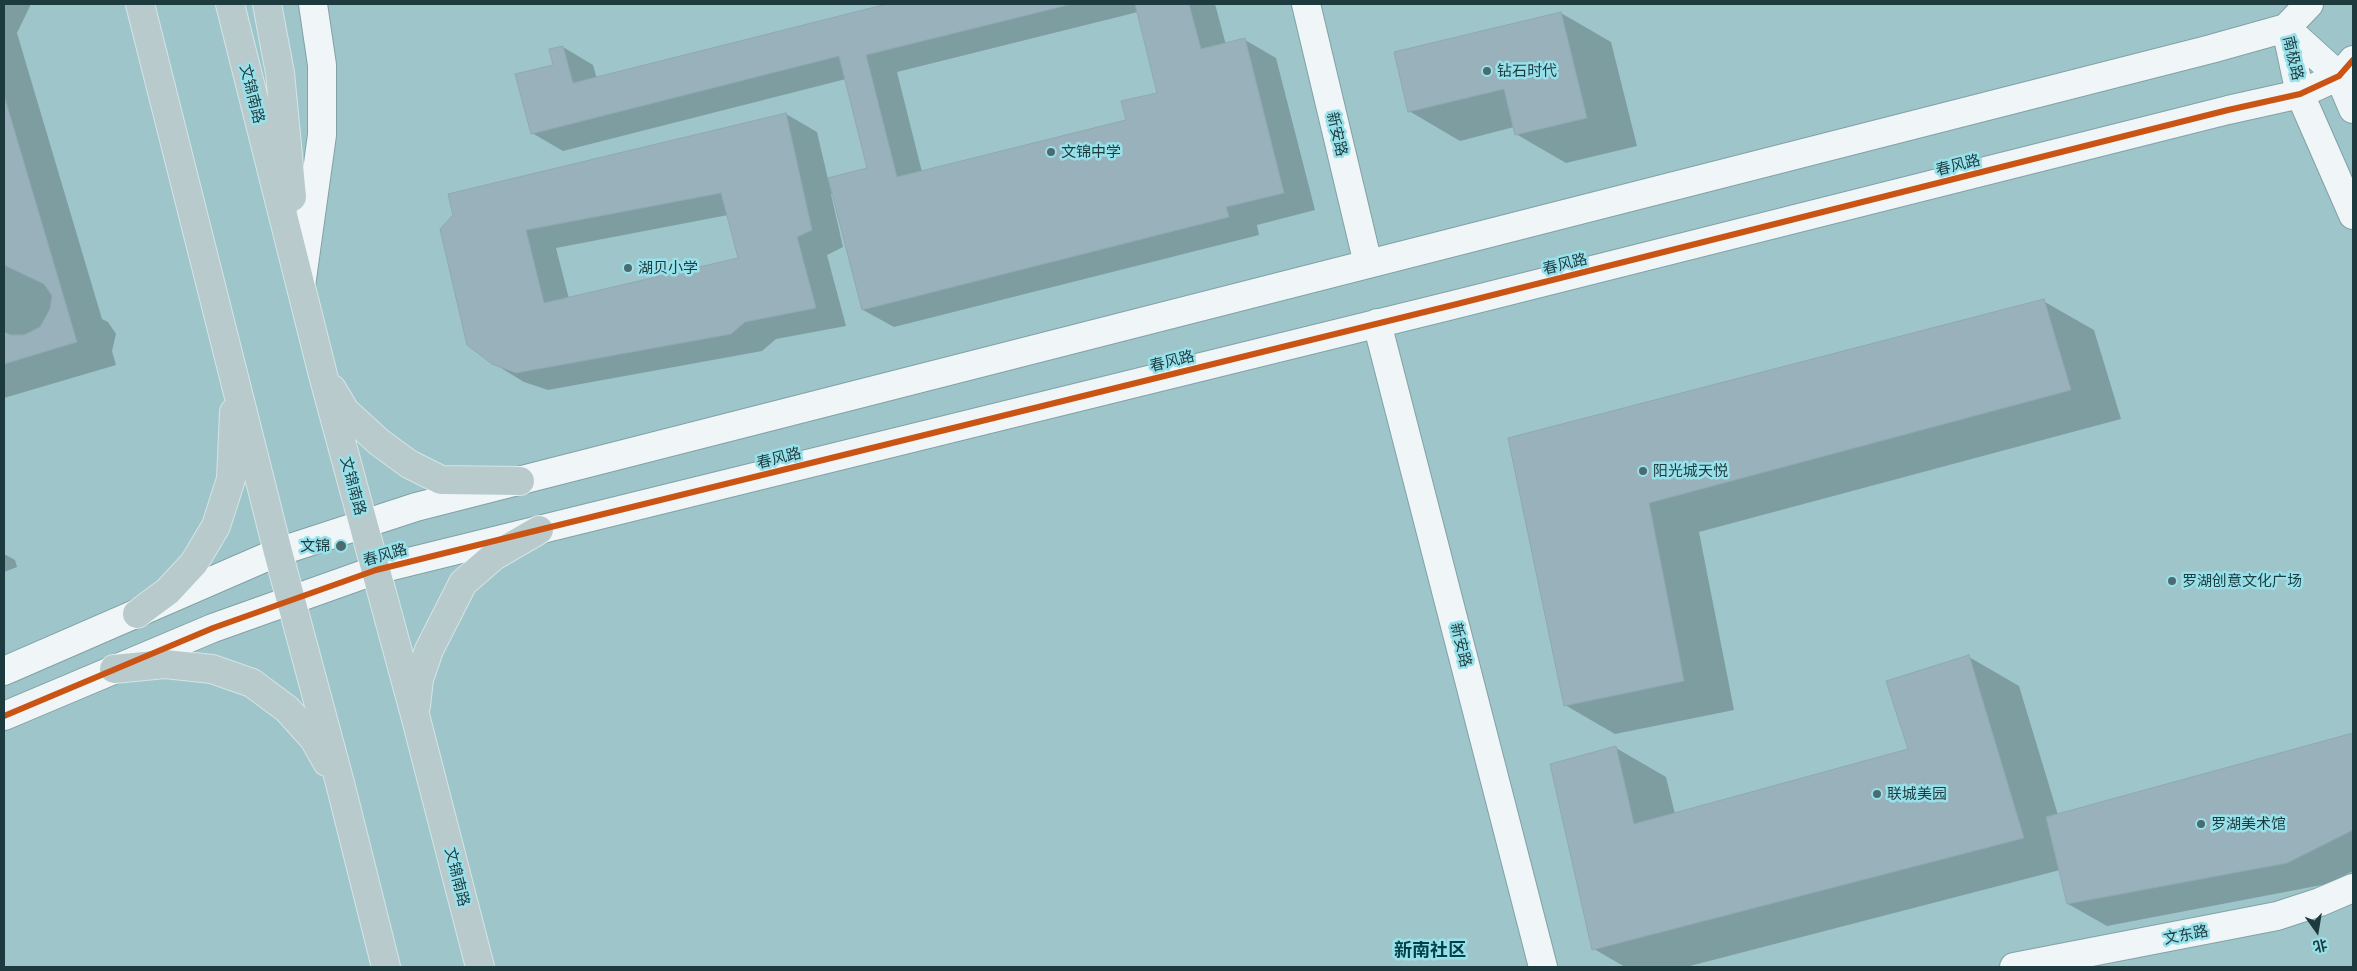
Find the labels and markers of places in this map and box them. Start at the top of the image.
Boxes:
place label: 钻石时代 [1497,62,1557,80]
marker: 钻石时代 [1481,65,1493,77]
place label: 文锦中学 [1061,143,1121,161]
marker: 文锦中学 [1045,146,1057,158]
place label: 湖贝小学 [638,259,698,277]
marker: 湖贝小学 [622,262,634,274]
place label: 阳光城天悦 [1653,462,1728,480]
marker: 阳光城天悦 [1637,465,1649,477]
place label: 文锦 [300,537,330,555]
marker: 文锦 [334,539,348,553]
place label: 罗湖创意文化广场 [2182,572,2302,590]
marker: 罗湖创意文化广场 [2166,575,2178,587]
place label: 联城美园 [1887,785,1947,803]
marker: 联城美园 [1871,788,1883,800]
place label: 罗湖美术馆 [2211,815,2286,833]
marker: 罗湖美术馆 [2195,818,2207,830]

